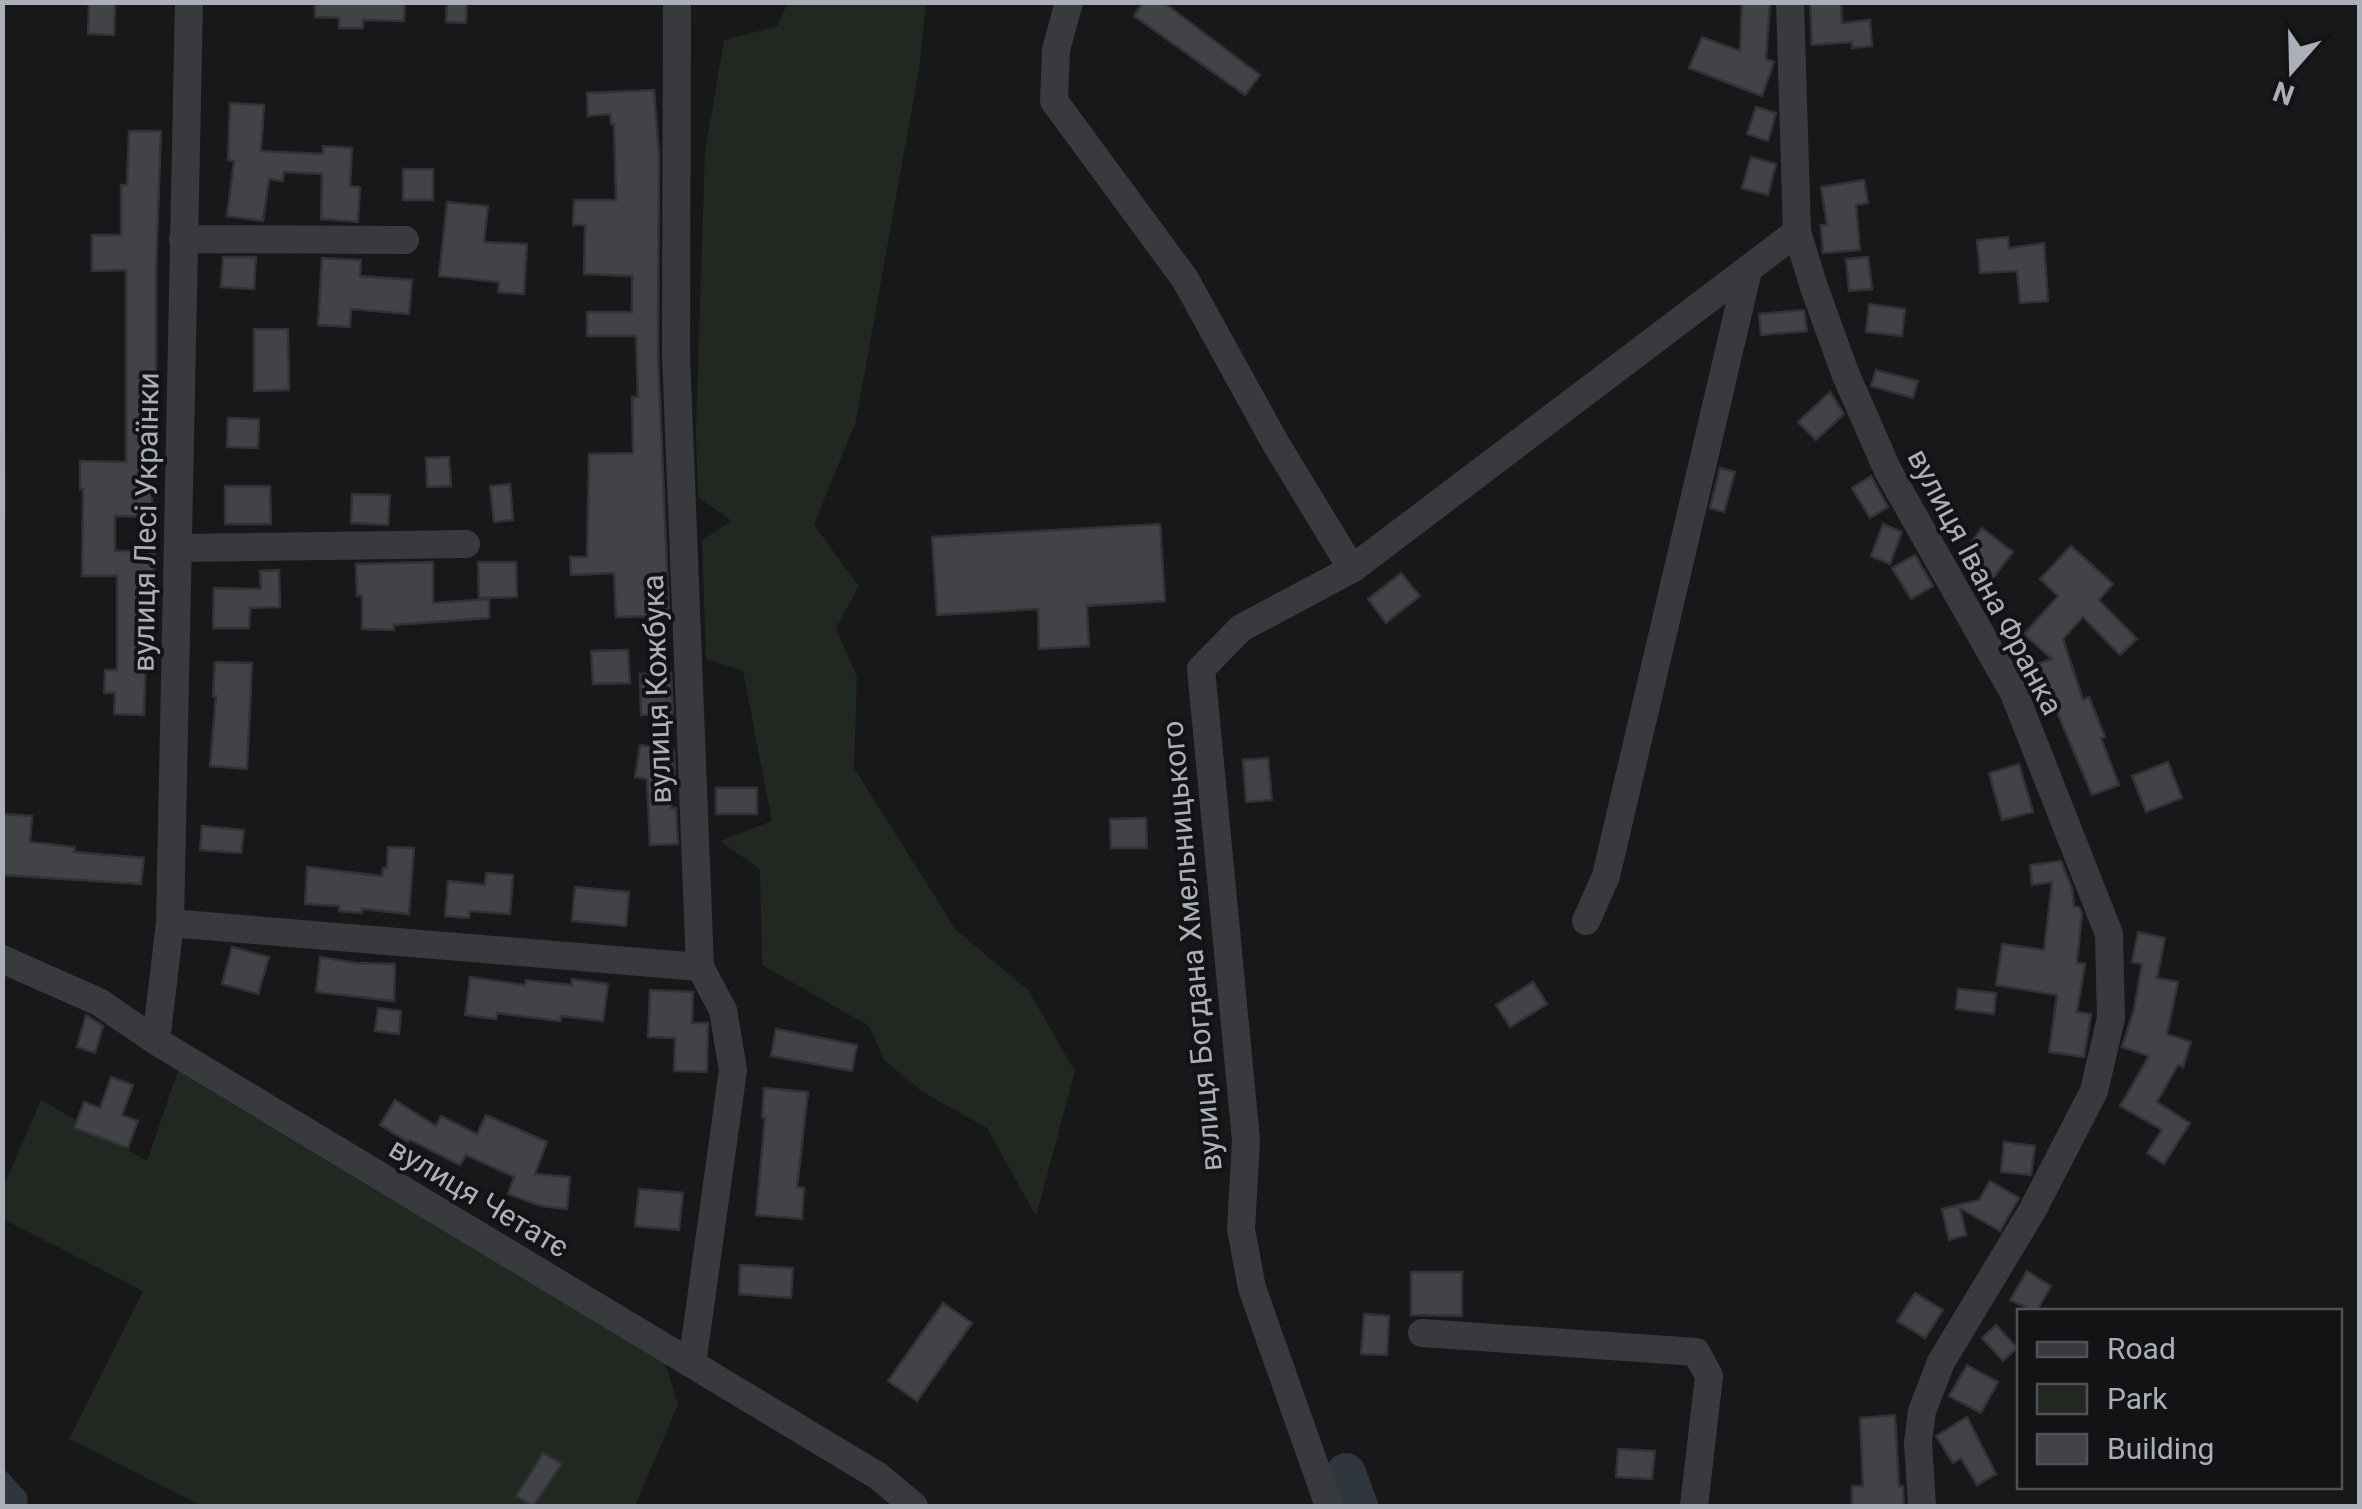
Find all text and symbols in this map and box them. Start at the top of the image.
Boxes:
north arrow [2242,20,2342,120]
text: N [2269,74,2299,112]
street label: вулиця Лесі Українки [125,372,166,672]
street label: вулиця Івана Франка [1901,443,2070,721]
street label: вулиця Кожбука [635,574,678,804]
street label: вулиця Богдана Хмельницького [1154,719,1229,1173]
street label: вулиця Четатє [383,1130,575,1265]
legend [2017,1309,2342,1489]
text: Road [2107,1331,2176,1366]
text: Park [2107,1381,2168,1416]
text: Building [2107,1431,2214,1466]

